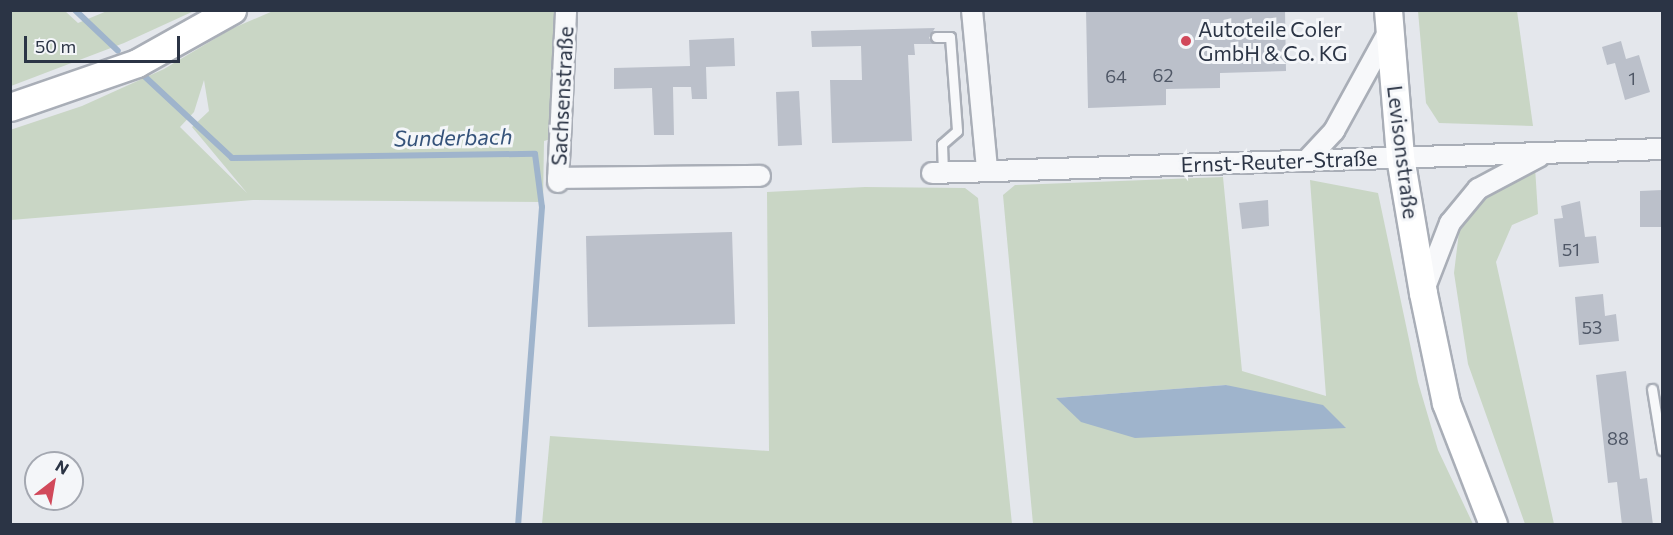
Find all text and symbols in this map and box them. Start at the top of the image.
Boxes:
place label: Autoteile Coler GmbH & Co. KG [1198,16,1347,66]
scale bar [27,24,183,62]
street label: Sachsenstraße [546,26,578,166]
marker: Autoteile Coler GmbH & Co. KG [1179,34,1193,48]
text: 50 m [35,35,76,57]
house number: 62 [1153,64,1173,86]
house number: 64 [1105,65,1127,87]
house number: 1 [1628,67,1636,89]
street label: Levisonstraße [1382,84,1424,220]
water label: Sunderbach [393,123,513,151]
street label: Ernst-Reuter-Straße [1180,145,1378,177]
house number: 51 [1562,238,1580,260]
house number: 53 [1582,316,1602,338]
house number: 88 [1607,427,1629,449]
north arrow [24,451,84,511]
text: N [52,456,73,478]

